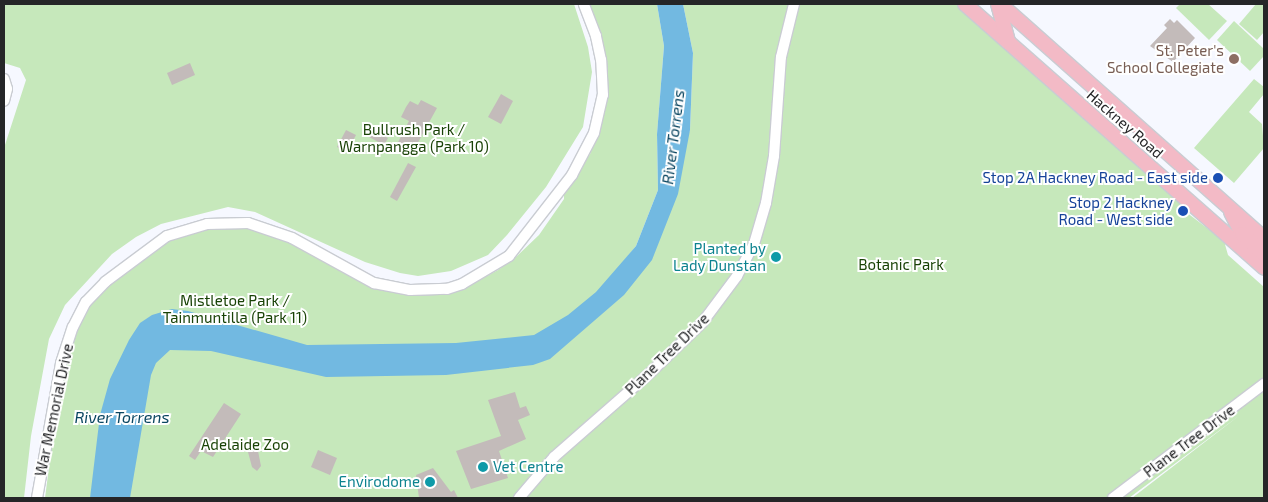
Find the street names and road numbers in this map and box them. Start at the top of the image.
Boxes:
street label: Hackney Road [1083,86,1167,162]
street label: Plane Tree Drive [621,309,713,399]
street label: War Memorial Drive [31,342,77,478]
street label: Plane Tree Drive [1140,401,1238,481]

